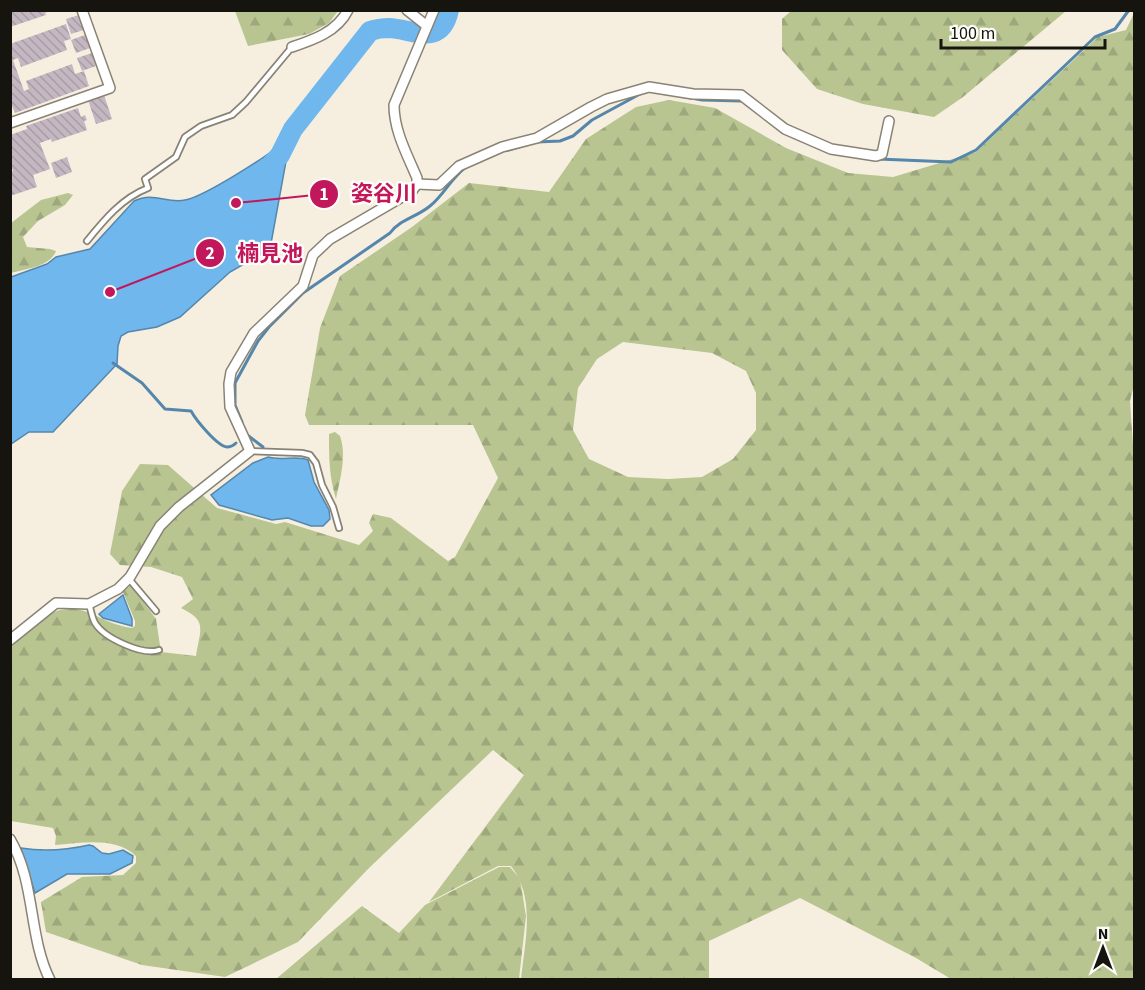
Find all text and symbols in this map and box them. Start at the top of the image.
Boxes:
scale bar [941,12,1104,50]
text: 100 m [950,21,995,46]
callout: 姿谷川 [309,174,429,214]
text: 姿谷川 [351,178,417,210]
text: 1 [319,182,329,207]
callout: 楠見池 [195,233,315,273]
text: 楠見池 [237,238,303,270]
text: 2 [205,241,215,266]
north arrow [1073,918,1133,978]
text: N [1098,923,1108,945]

